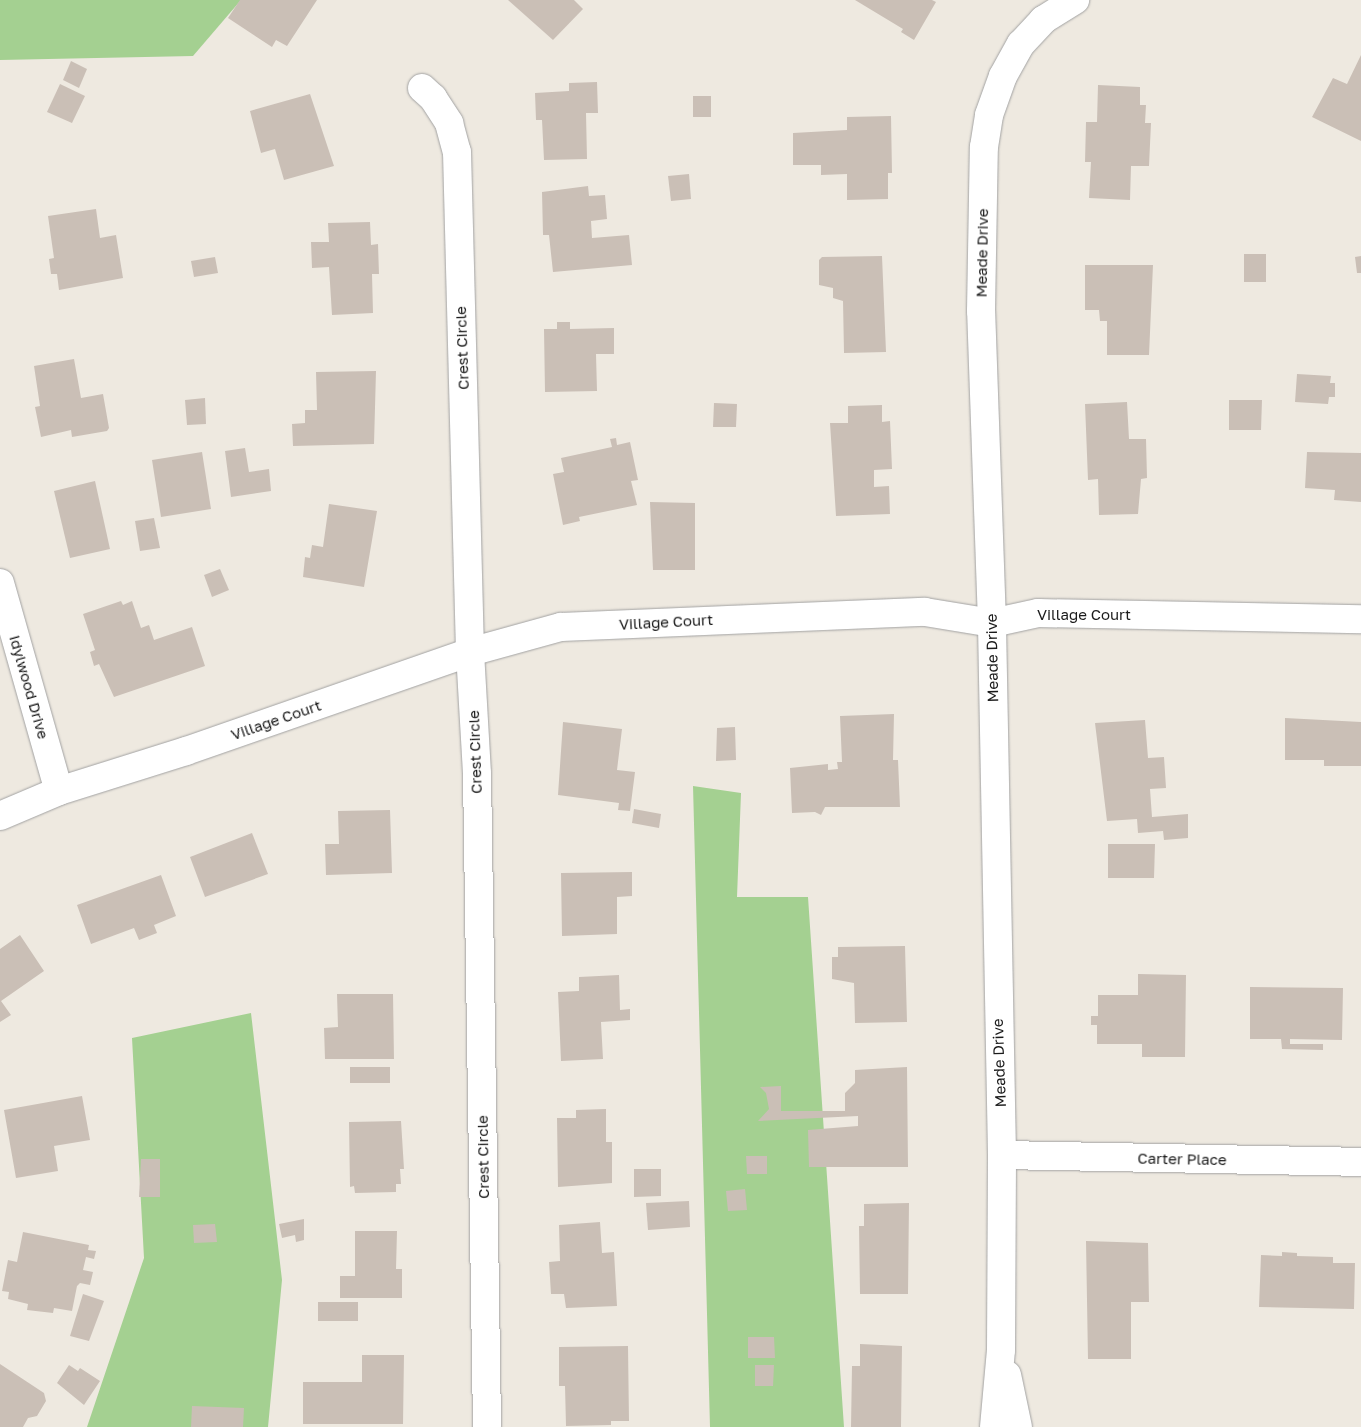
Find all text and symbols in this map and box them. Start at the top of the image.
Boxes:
street label: Meade Drive [972,208,992,298]
street label: Crest Circle [452,306,472,390]
street label: Village Court [1037,606,1131,624]
street label: Village Court [618,611,714,633]
street label: Meade Drive [982,613,1002,703]
street label: Idylwood Drive [6,633,52,741]
street label: Village Court [229,696,323,744]
street label: Crest Circle [465,710,485,794]
street label: Meade Drive [988,1018,1010,1108]
street label: Crest Circle [473,1115,493,1199]
street label: Carter Place [1137,1149,1227,1169]

